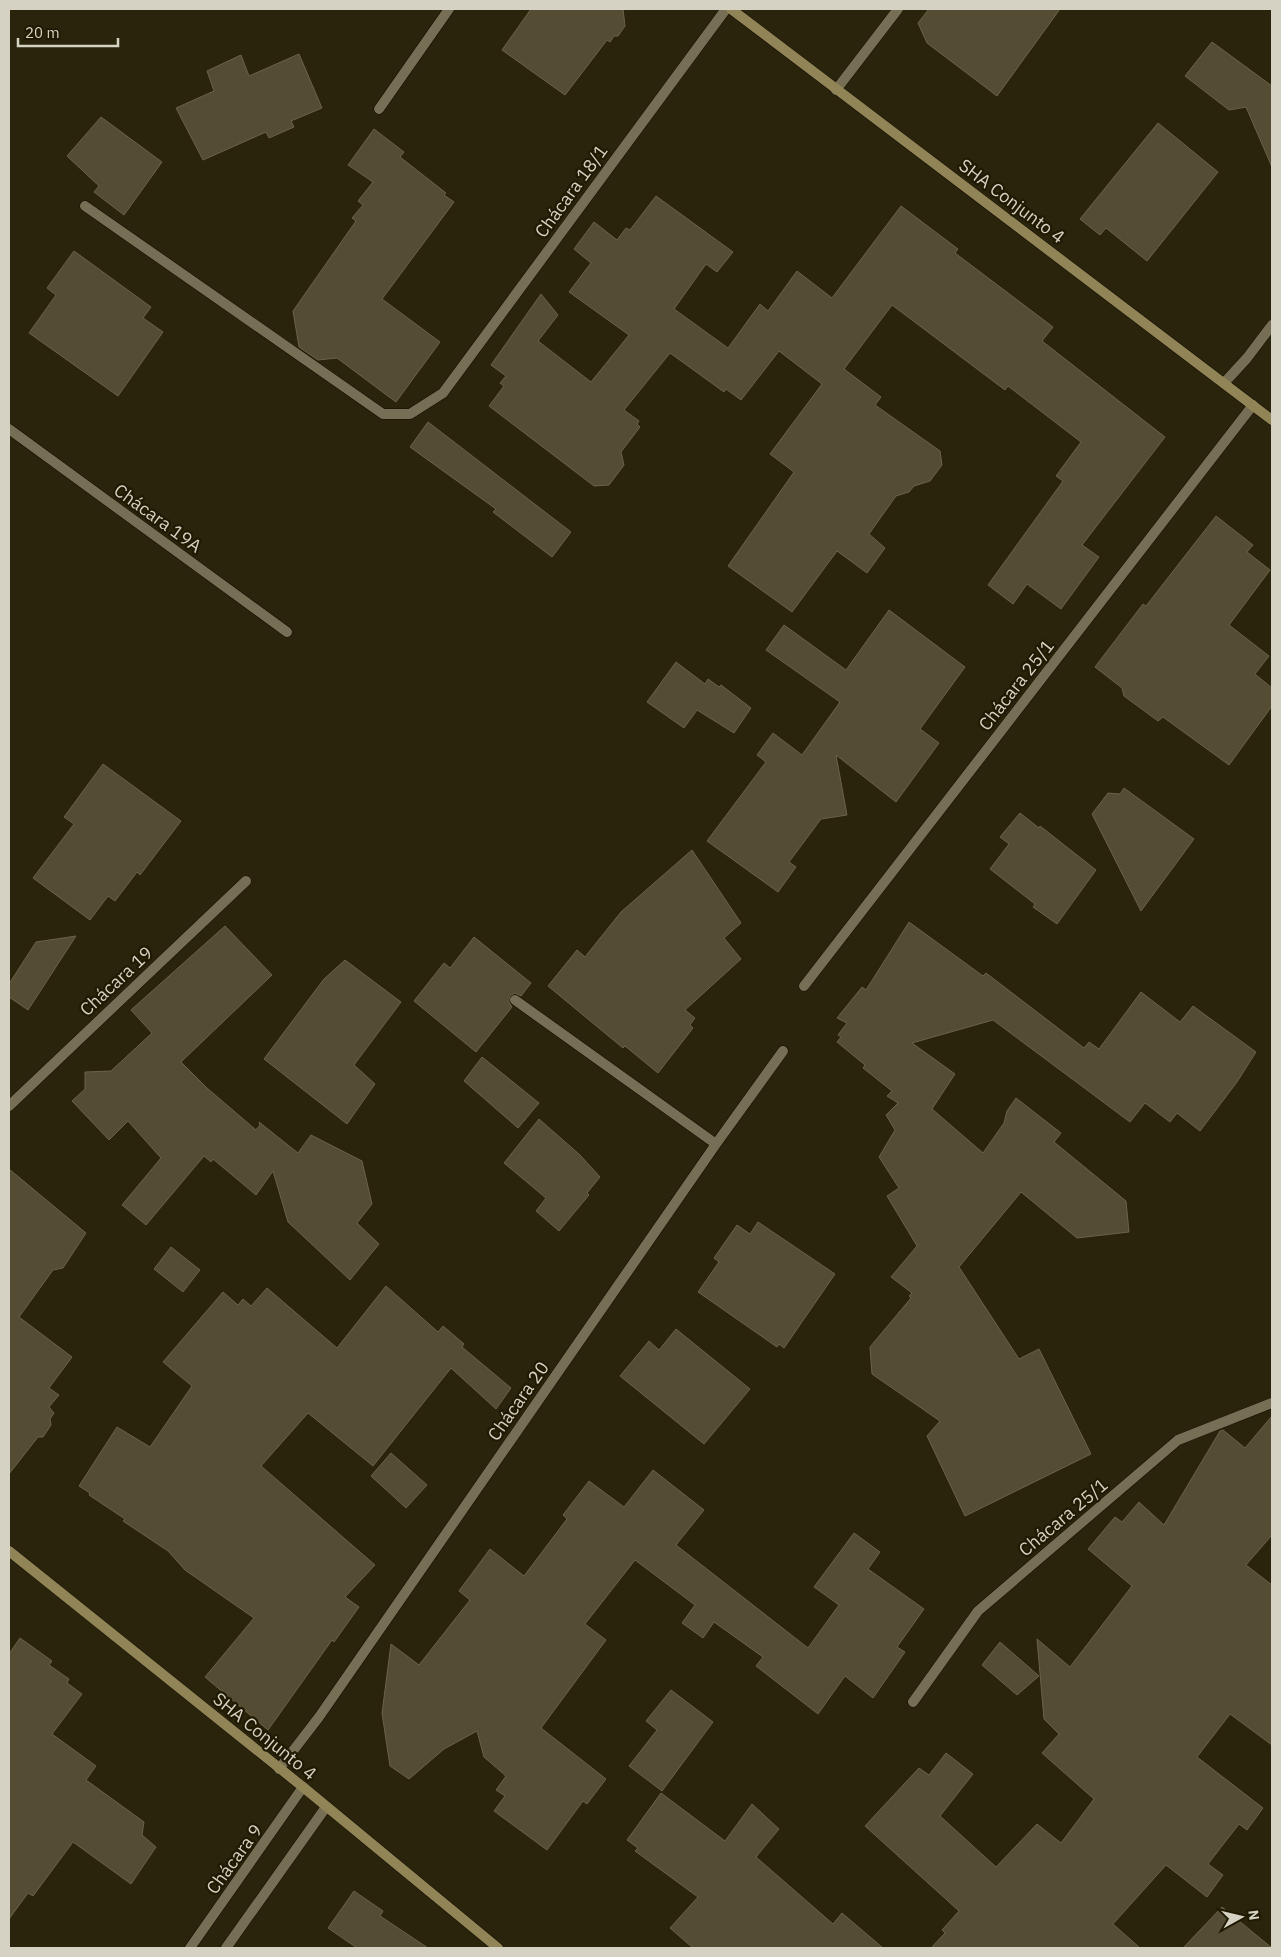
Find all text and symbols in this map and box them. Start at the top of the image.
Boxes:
scale bar [18,15,118,47]
text: 20 m [25,23,60,42]
street label: Chácara 18/1 [530,140,612,242]
street label: SHA Conjunto 4 [954,154,1070,248]
street label: Chácara 19A [109,478,207,558]
street label: Chácara 25/1 [973,635,1059,735]
street label: Chácara 19 [75,941,157,1021]
street label: Chácara 20 [482,1357,554,1445]
street label: Chácara 25/1 [1014,1473,1112,1561]
street label: SHA Conjunto 4 [208,1687,322,1785]
street label: Chácara 9 [201,1820,267,1898]
north arrow [1216,1892,1266,1942]
text: N [1244,1909,1263,1921]

